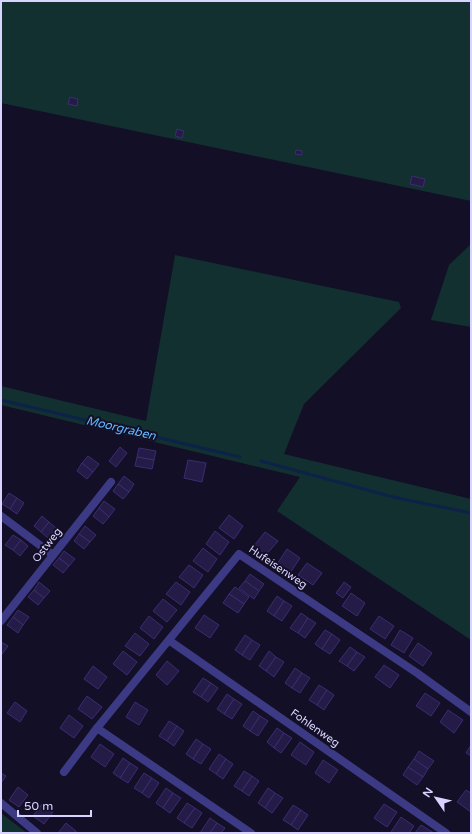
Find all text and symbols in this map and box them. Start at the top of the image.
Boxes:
water label: Moorgraben [85,413,158,443]
street label: Ostweg [30,525,64,565]
street label: Hufeisenweg [246,543,310,591]
street label: Fohlenweg [288,706,342,750]
north arrow [416,778,456,818]
text: N [420,785,436,800]
scale bar [18,792,91,818]
text: 50 m [24,799,53,813]

